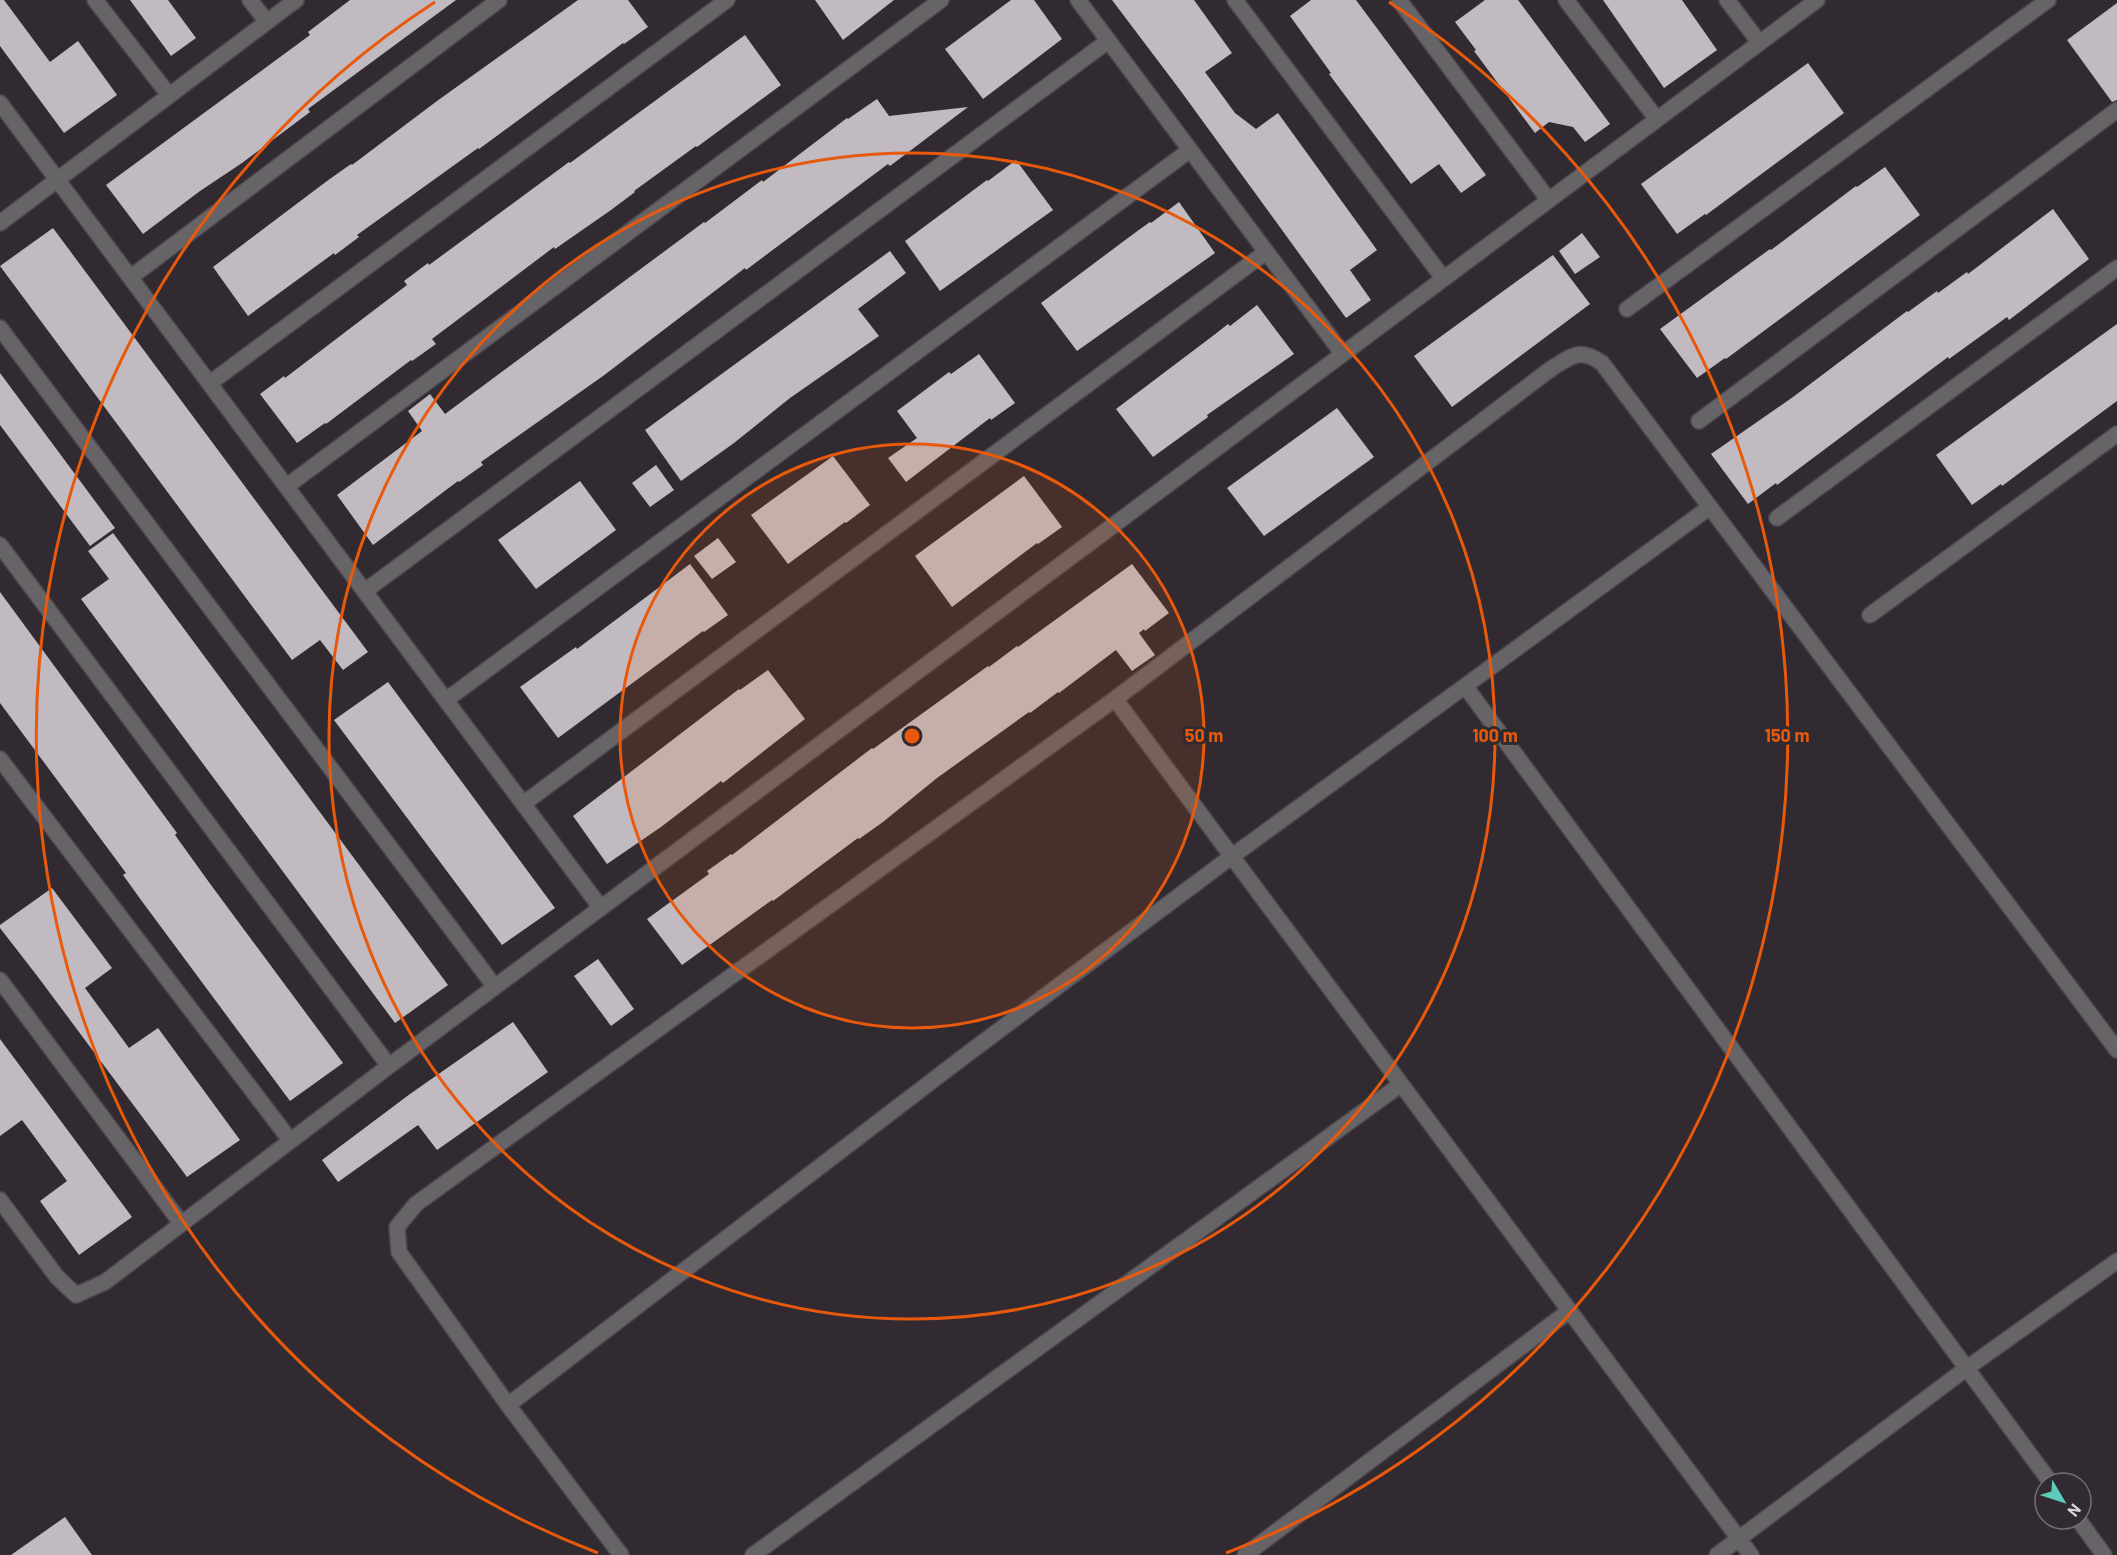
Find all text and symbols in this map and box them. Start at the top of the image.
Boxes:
text: 50 m [1185,724,1223,746]
text: 100 m [1472,724,1518,746]
text: 150 m [1765,724,1809,746]
centre of rings [902,726,922,746]
north arrow [2033,1471,2093,1531]
text: N [2064,1501,2086,1521]

